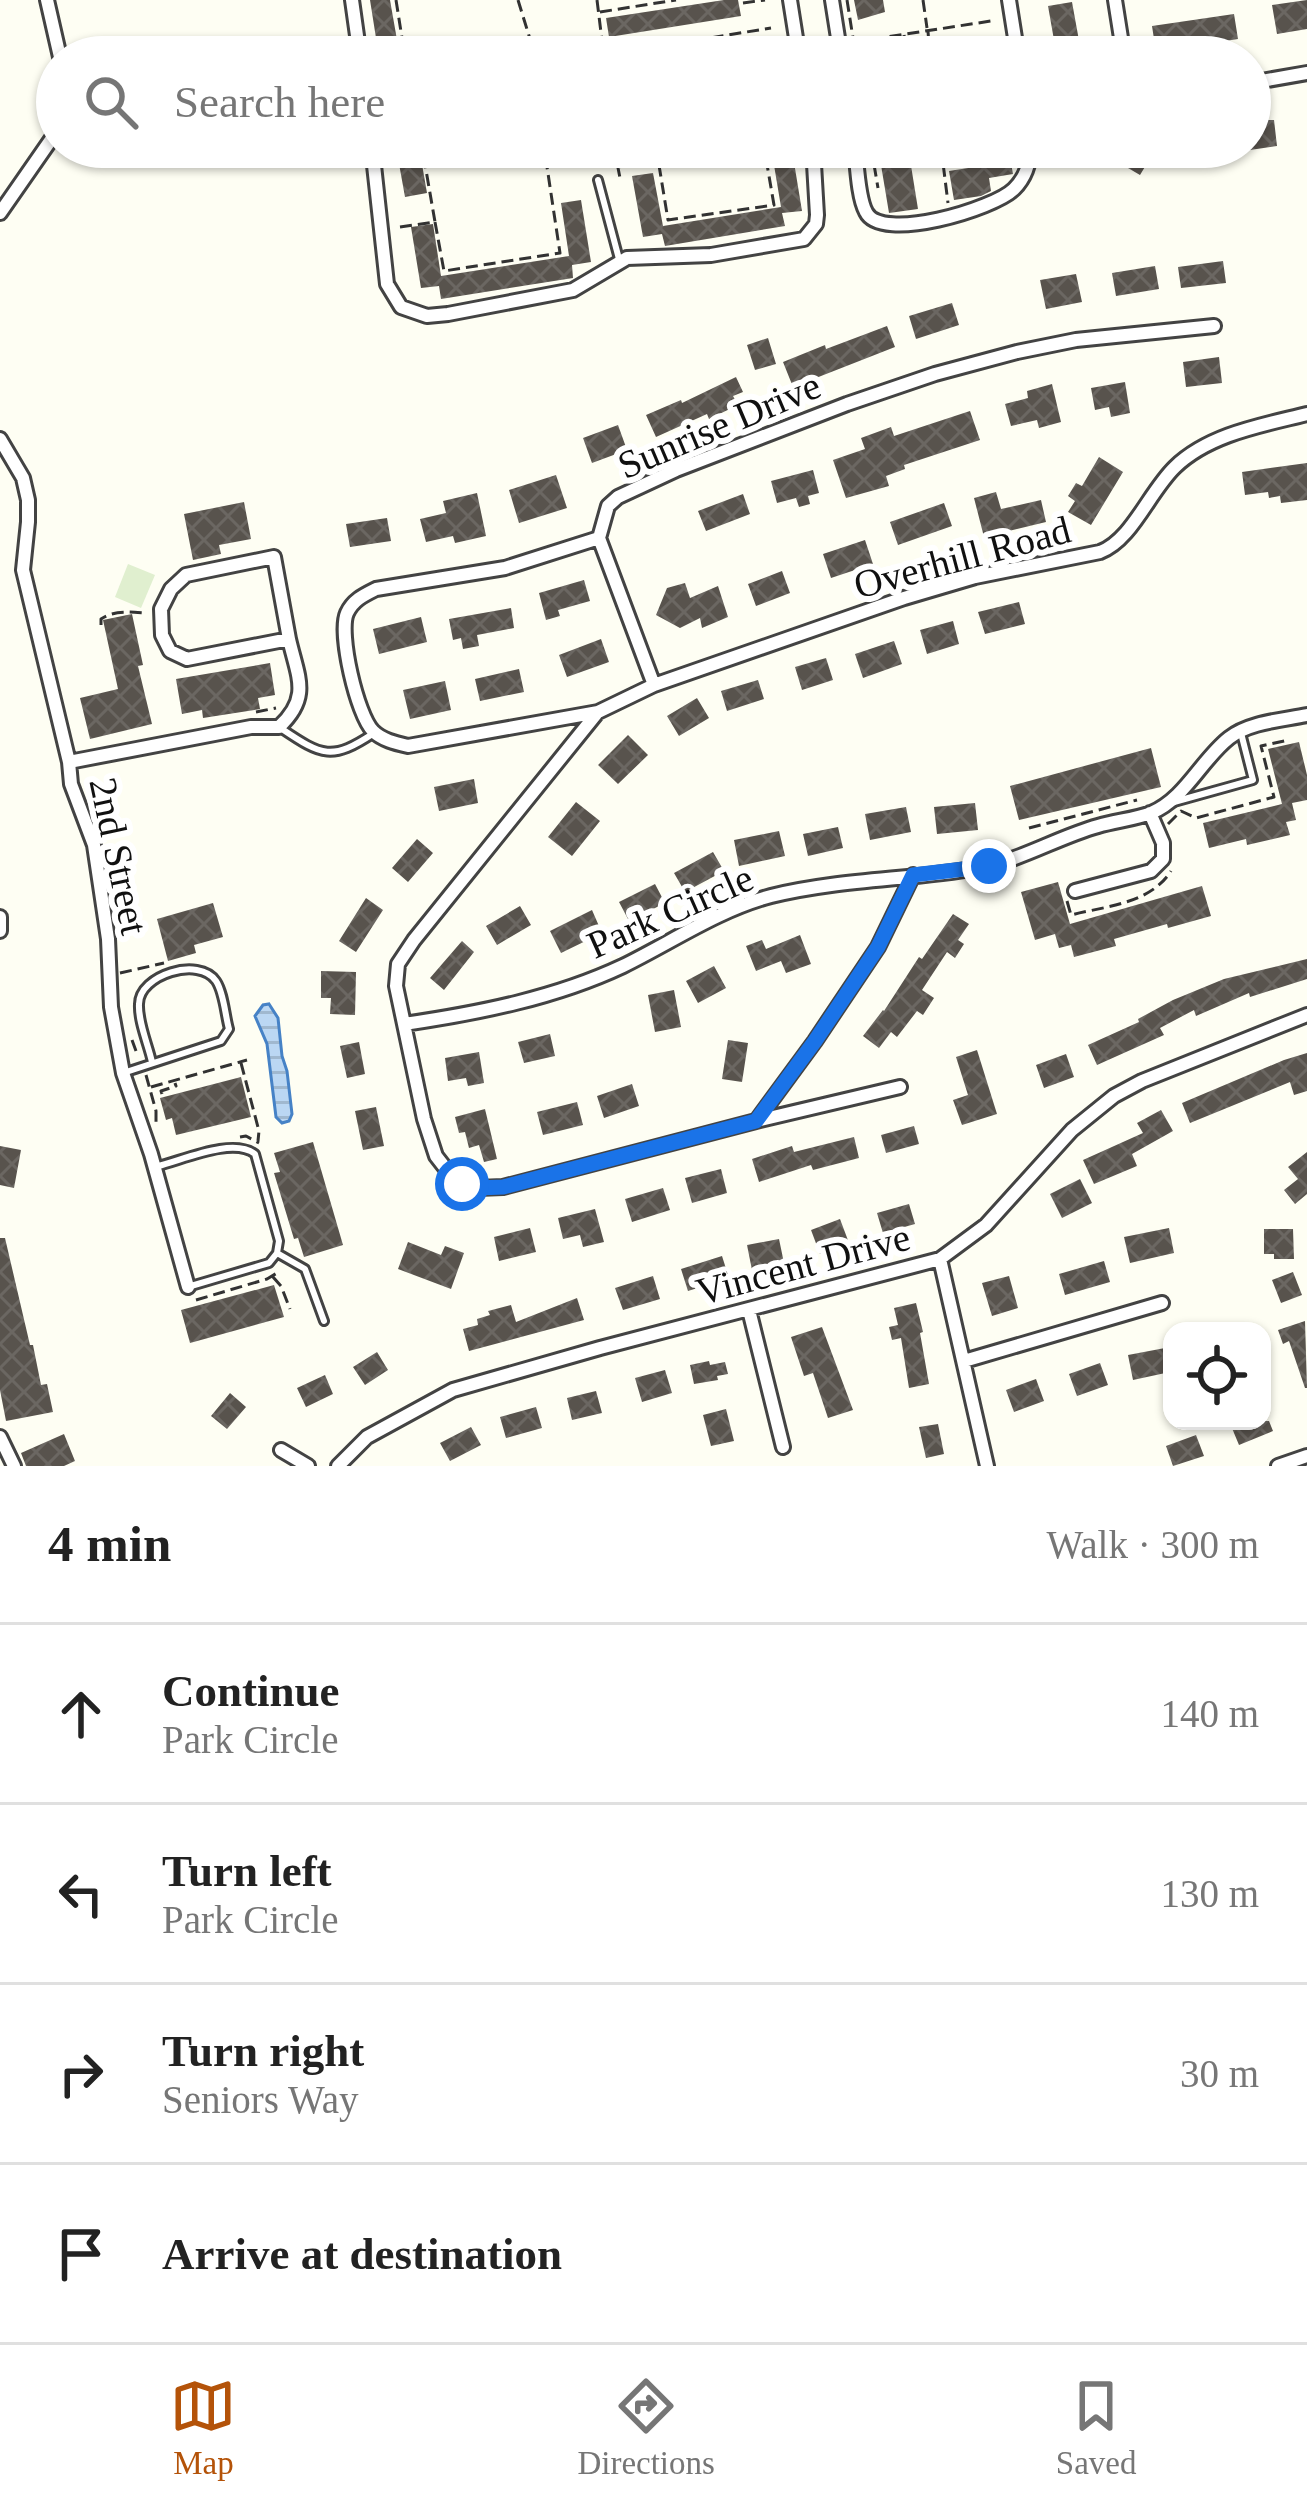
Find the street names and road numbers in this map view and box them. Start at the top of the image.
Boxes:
street label: Sunrise Drive [611,363,827,487]
street label: Overhill Road [849,507,1075,607]
street label: 2nd Street [81,774,157,939]
street label: Park Circle [581,855,759,967]
street label: Vincent Drive [691,1215,915,1313]

